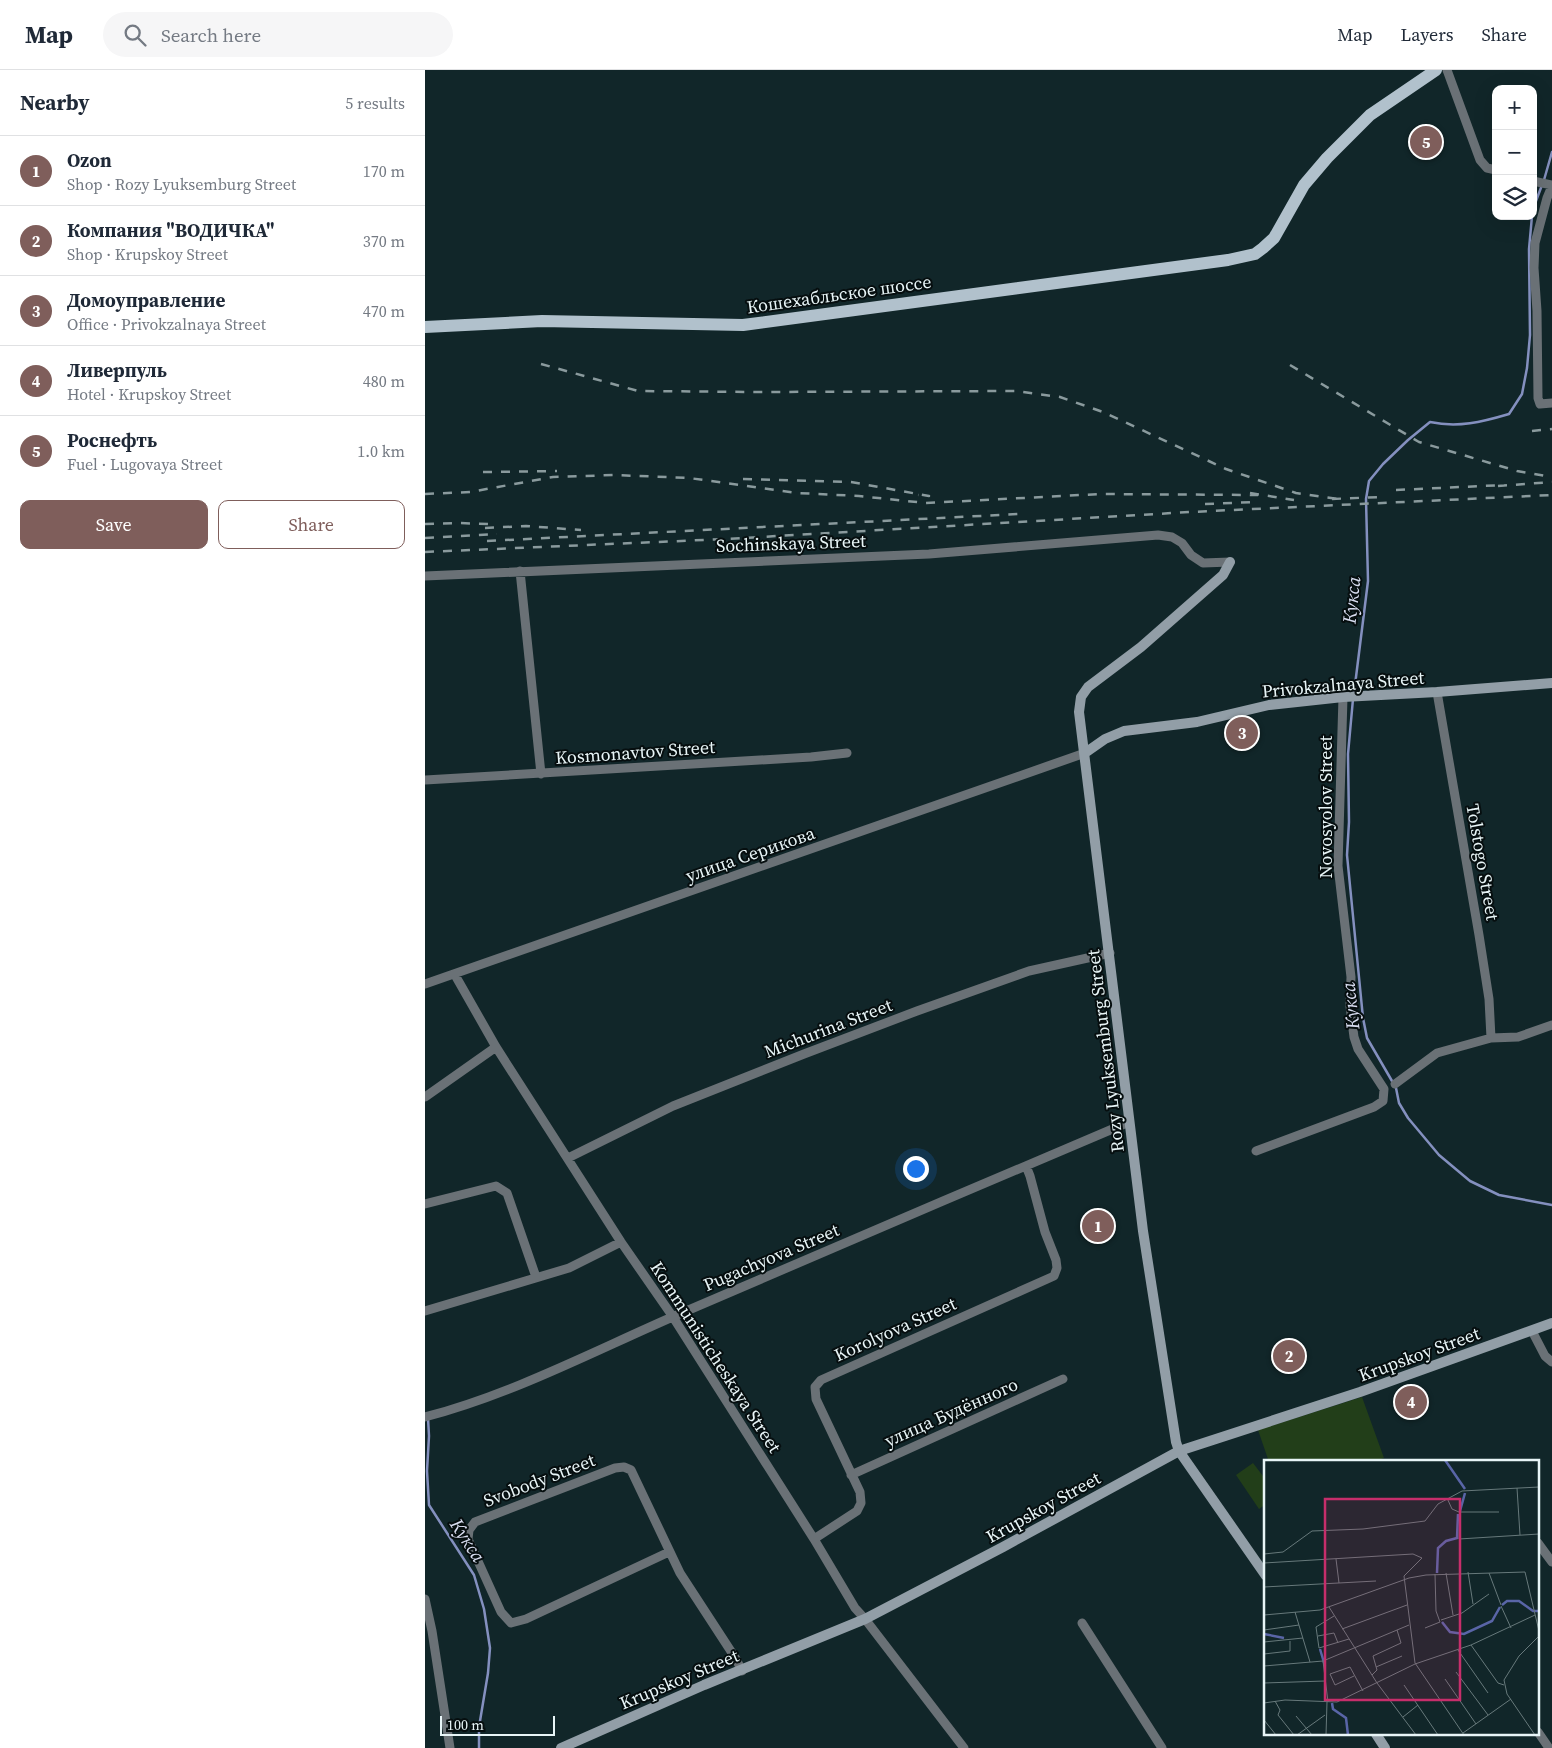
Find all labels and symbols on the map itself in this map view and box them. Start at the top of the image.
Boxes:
pin: 5 [1410,123,1442,161]
street label: Кошехабльское шоссе [745,269,933,319]
street label: Sochinskaya Street [716,528,867,558]
water label: Кукса [1335,575,1366,626]
street label: Privokzalnaya Street [1261,664,1425,704]
pin: 3 [1226,714,1258,752]
street label: Kosmonavtov Street [554,734,716,770]
street label: Novosyolov Street [1313,735,1338,878]
street label: Tolstogo Street [1460,802,1506,922]
street label: улица Серикова [682,820,819,888]
street label: Rozy Lyuksemburg Street [1080,948,1130,1154]
water label: Кукса [1335,981,1366,1032]
street label: Michurina Street [760,992,896,1064]
your location [903,1156,929,1182]
pin: 1 [1082,1207,1114,1245]
street label: Pugachyova Street [699,1217,843,1297]
street label: Kommunisticheskaya Street [645,1256,787,1458]
street label: Korolyova Street [830,1291,960,1367]
street label: Krupskoy Street [1355,1320,1483,1387]
pin: 2 [1273,1337,1305,1375]
street label: улица Будённого [880,1371,1022,1453]
pin: 4 [1395,1383,1427,1421]
street label: Svobody Street [480,1447,598,1513]
inset map [1264,1460,1539,1736]
street label: Krupskoy Street [981,1465,1105,1549]
water label: Кукса [444,1512,492,1567]
street label: Krupskoy Street [616,1643,743,1715]
scale bar [440,1713,555,1736]

